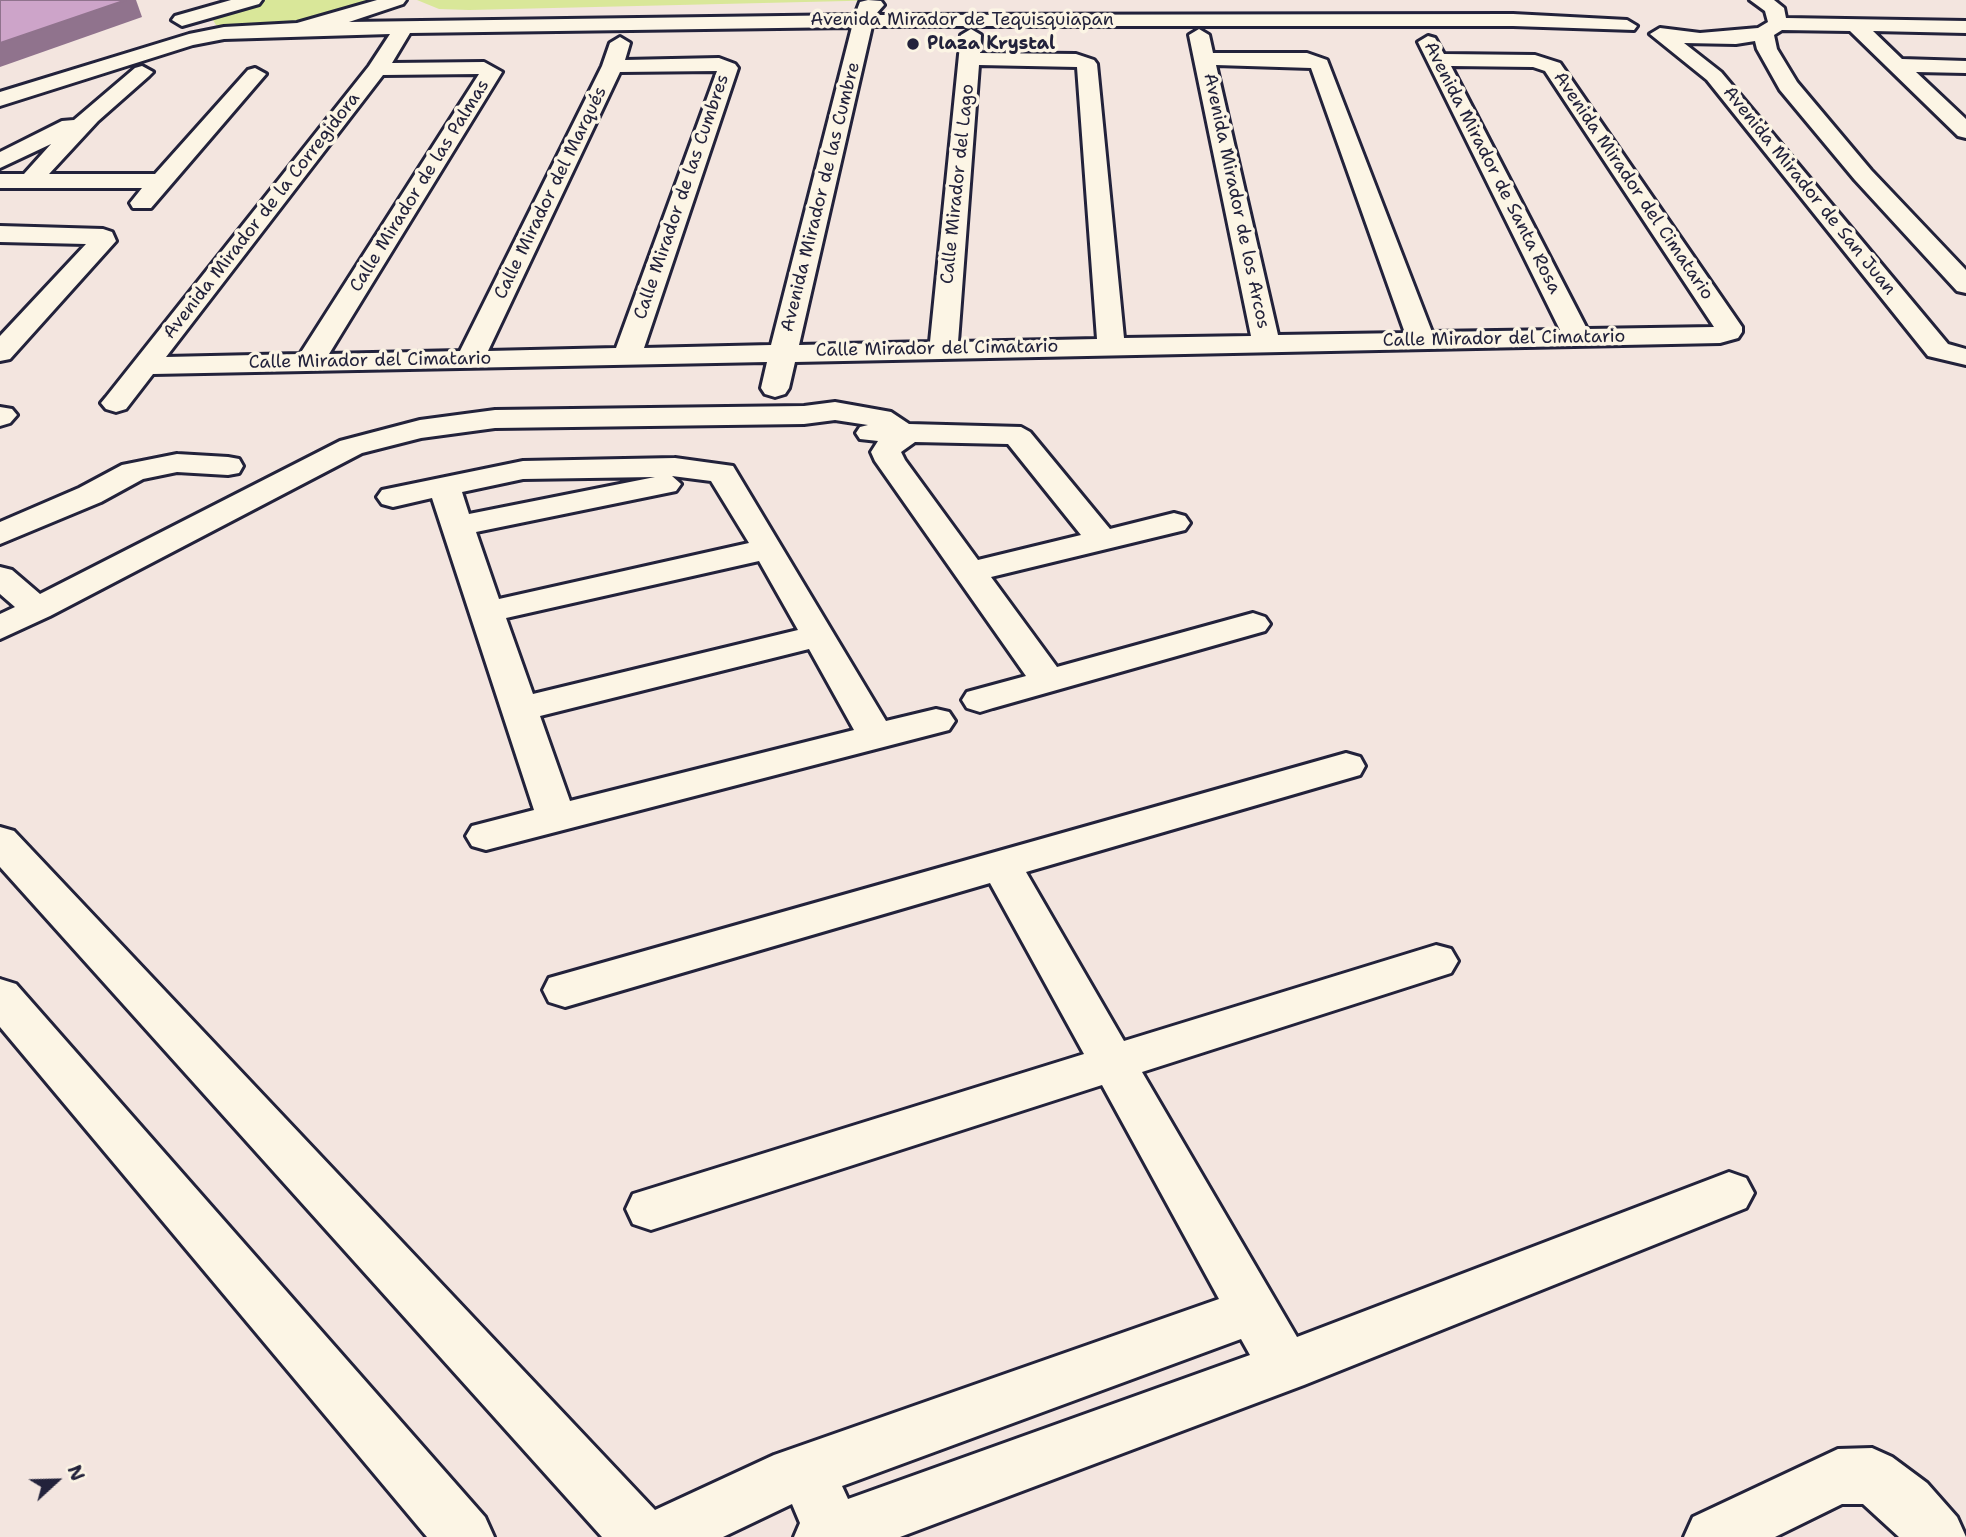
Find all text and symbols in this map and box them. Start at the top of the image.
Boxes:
street label: Avenida Mirador de Tequisquiapan [810,9,1114,31]
place label: Plaza Krystal [927,33,1055,55]
marker: Plaza Krystal [905,36,921,52]
street label: Avenida Mirador de Santa Rosa [1419,38,1565,298]
street label: Avenida Mirador de las Cumbre [777,60,865,334]
street label: Avenida Mirador del Cimatario [1548,68,1718,304]
street label: Calle Mirador de las Cumbres [630,71,734,323]
street label: Avenida Mirador de los Arcos [1198,71,1274,331]
street label: Calle Mirador de las Palmas [345,76,495,296]
street label: Avenida Mirador de San Juan [1718,82,1900,300]
street label: Calle Mirador del Marqués [490,83,612,303]
street label: Calle Mirador del Lago [937,83,979,285]
street label: Avenida Mirador de la Corregidora [159,89,365,343]
street label: Calle Mirador del Cimatario [1382,326,1626,352]
street label: Calle Mirador del Cimatario [815,336,1059,362]
street label: Calle Mirador del Cimatario [248,348,492,374]
north arrow [21,1446,91,1516]
text: N [62,1461,90,1485]

